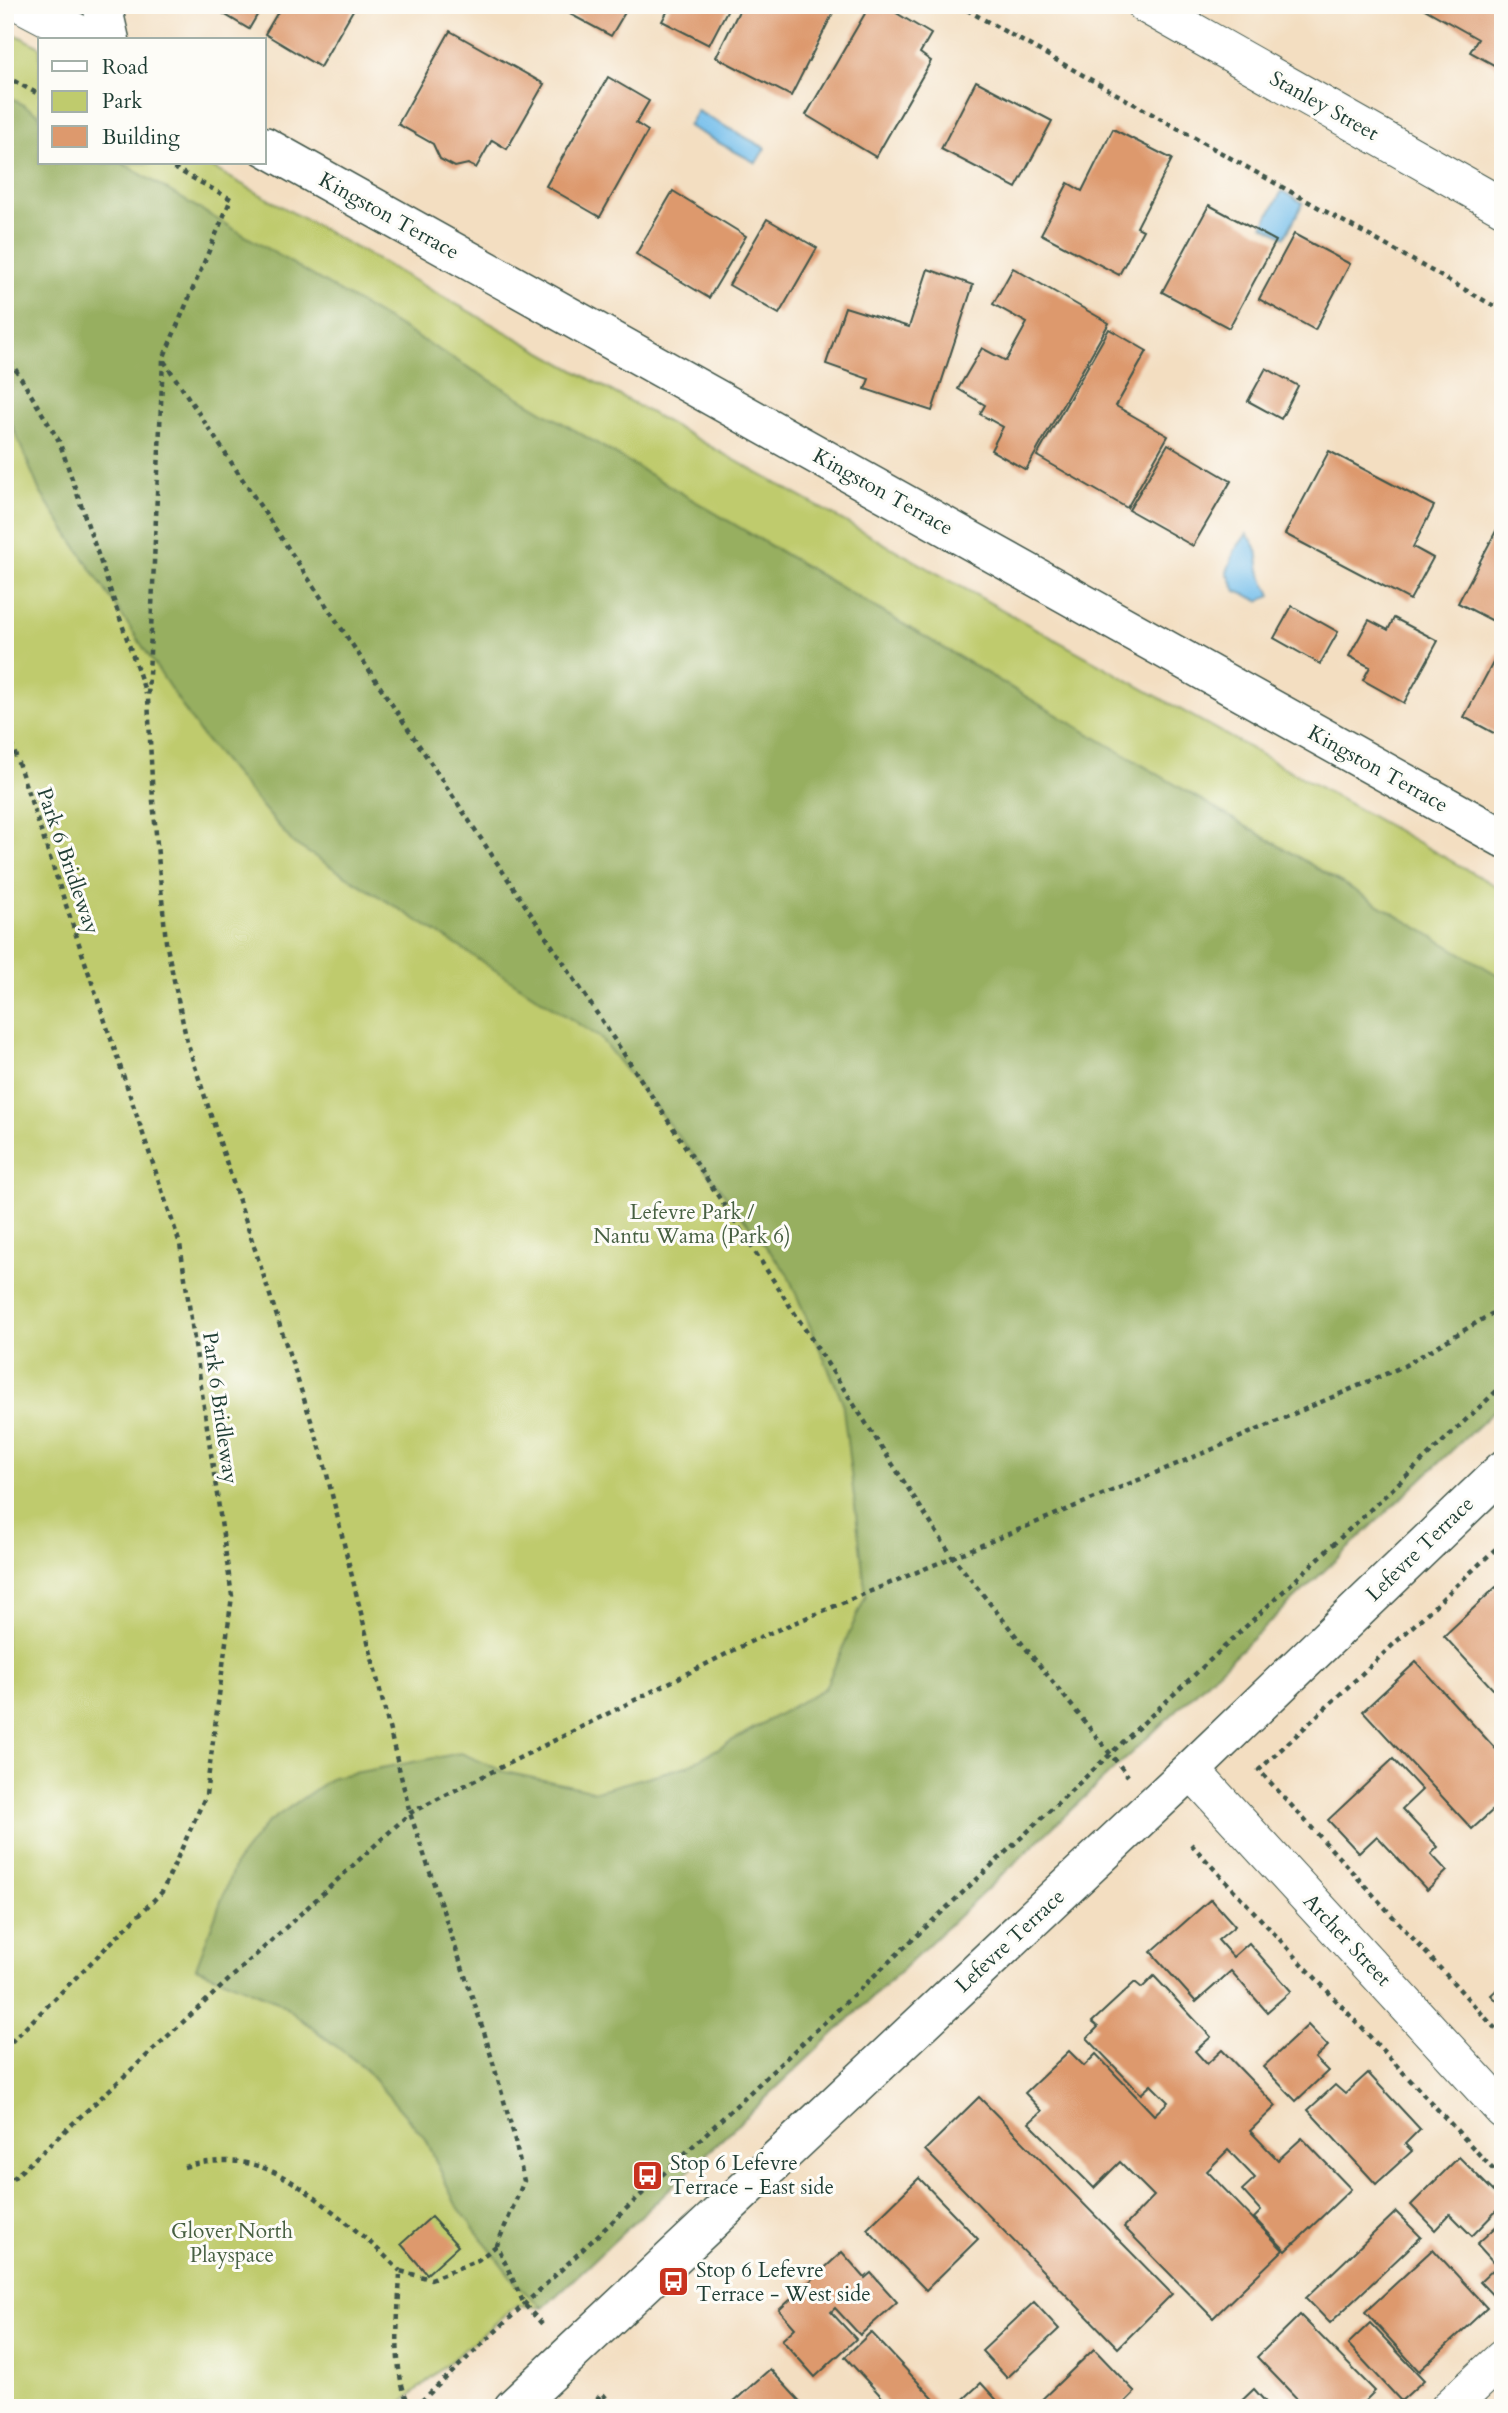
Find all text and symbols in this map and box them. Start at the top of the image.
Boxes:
legend [38,38,266,164]
text: Road [102,53,148,82]
street label: Stanley Street [1264,64,1384,148]
text: Park [102,87,143,116]
text: Building [102,123,180,152]
street label: Kingston Terrace [314,165,464,267]
street label: Kingston Terrace [808,441,958,543]
street label: Kingston Terrace [1303,718,1453,820]
street label: Park 6 Bridleway [29,784,107,938]
park label: Lefevre Park / Nantu Wama (Park 6) [593,1198,791,1251]
street label: Park 6 Bridleway [195,1330,245,1486]
street label: Lefevre Terrace [1360,1490,1480,1608]
street label: Lefevre Terrace [949,1883,1071,1999]
street label: Archer Street [1296,1887,1398,1993]
place label: Stop 6 Lefevre Terrace - East side [670,2149,834,2202]
bus stop icon: Stop 6 Lefevre Terrace - East side [630,2158,664,2192]
park label: Glover North Playspace [171,2217,293,2270]
place label: Stop 6 Lefevre Terrace - West side [696,2256,871,2309]
bus stop icon: Stop 6 Lefevre Terrace - West side [656,2265,690,2299]

